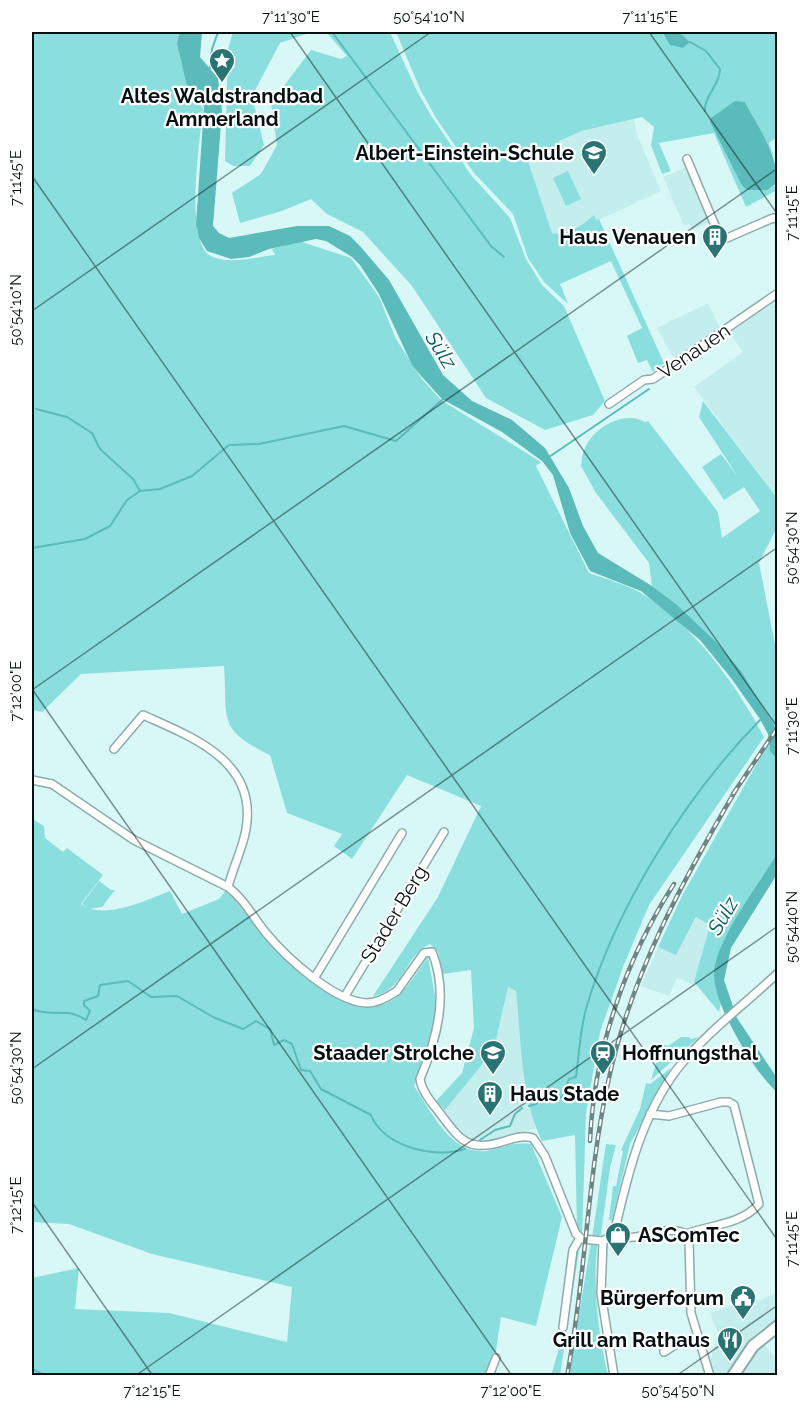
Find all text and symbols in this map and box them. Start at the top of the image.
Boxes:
text: 7°11'30"E [262,8,320,26]
text: 50°54'10"N [393,8,465,26]
text: 7°11'15"E [622,8,678,26]
place icon: Altes Waldstrandbad Ammerland [207,46,237,84]
place label: Altes Waldstrandbad Ammerland [121,84,323,131]
school or university icon: Albert-Einstein-Schule [579,138,609,176]
place label: Albert-Einstein-Schule [355,141,574,165]
text: 7°11'45"E [7,150,25,206]
text: 7°11'15"E [783,185,801,241]
building icon: Haus Venauen [700,222,730,260]
place label: Haus Venauen [559,225,696,249]
text: 50°54'10"N [7,274,25,346]
street label: Venauen [653,318,735,384]
water label: Sülz [420,326,463,374]
text: 50°54'30"N [783,511,801,585]
text: 7°12'00"E [7,661,25,721]
text: 7°11'30"E [783,697,801,755]
street label: Stader Berg [355,861,433,967]
water label: Sülz [701,891,744,940]
text: 50°54'40"N [783,891,801,963]
text: 50°54'30"N [7,1031,25,1105]
school or university icon: Staader Strolche [478,1038,508,1076]
station icon: Hoffnungsthal [588,1038,618,1076]
place label: Staader Strolche [313,1041,474,1065]
place label: Hoffnungsthal [622,1041,759,1065]
building icon: Haus Stade [475,1079,505,1117]
place label: Haus Stade [510,1082,619,1106]
text: 7°12'15"E [7,1176,25,1234]
text: 7°11'45"E [783,1211,801,1267]
shop icon: ASComTec [603,1220,633,1258]
place label: ASComTec [638,1223,740,1247]
public building icon: Bürgerforum [728,1283,758,1321]
place label: Bürgerforum [600,1286,724,1310]
restaurant icon: Grill am Rathaus [715,1325,745,1363]
place label: Grill am Rathaus [553,1328,710,1352]
text: 7°12'15"E [123,1382,181,1400]
text: 7°12'00"E [481,1382,541,1400]
text: 50°54'50"N [641,1382,715,1400]

